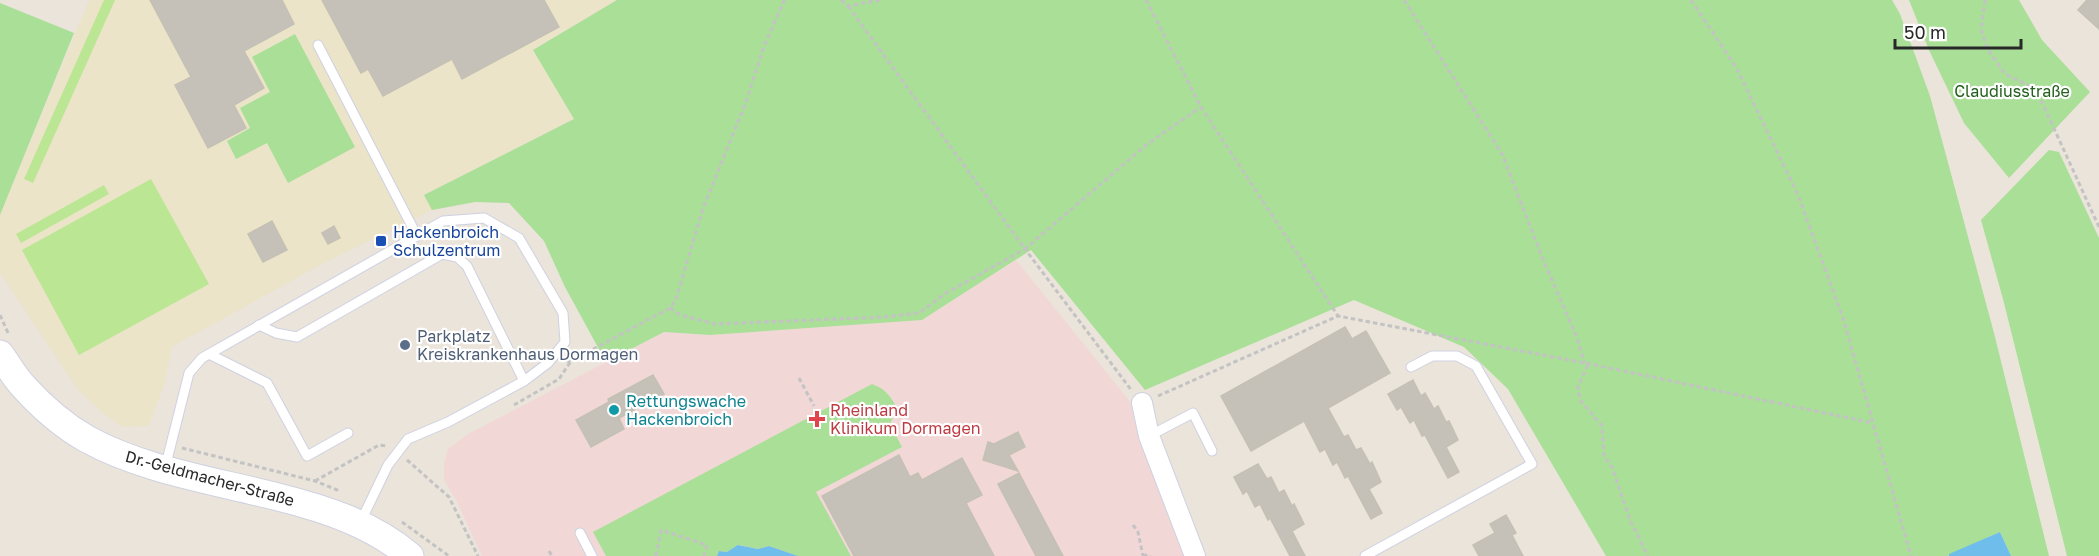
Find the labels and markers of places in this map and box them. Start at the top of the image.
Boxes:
place label: Hackenbroich Schulzentrum [393,222,500,260]
marker: Hackenbroich Schulzentrum [374,234,388,248]
place label: Parkplatz Kreiskrankenhaus Dormagen [417,326,638,364]
marker: Parkplatz Kreiskrankenhaus Dormagen [398,338,412,352]
place label: Rettungswache Hackenbroich [626,391,746,429]
place label: Rheinland Klinikum Dormagen [830,400,981,438]
marker: Rettungswache Hackenbroich [607,403,621,417]
marker: Rheinland Klinikum Dormagen [808,410,826,428]

